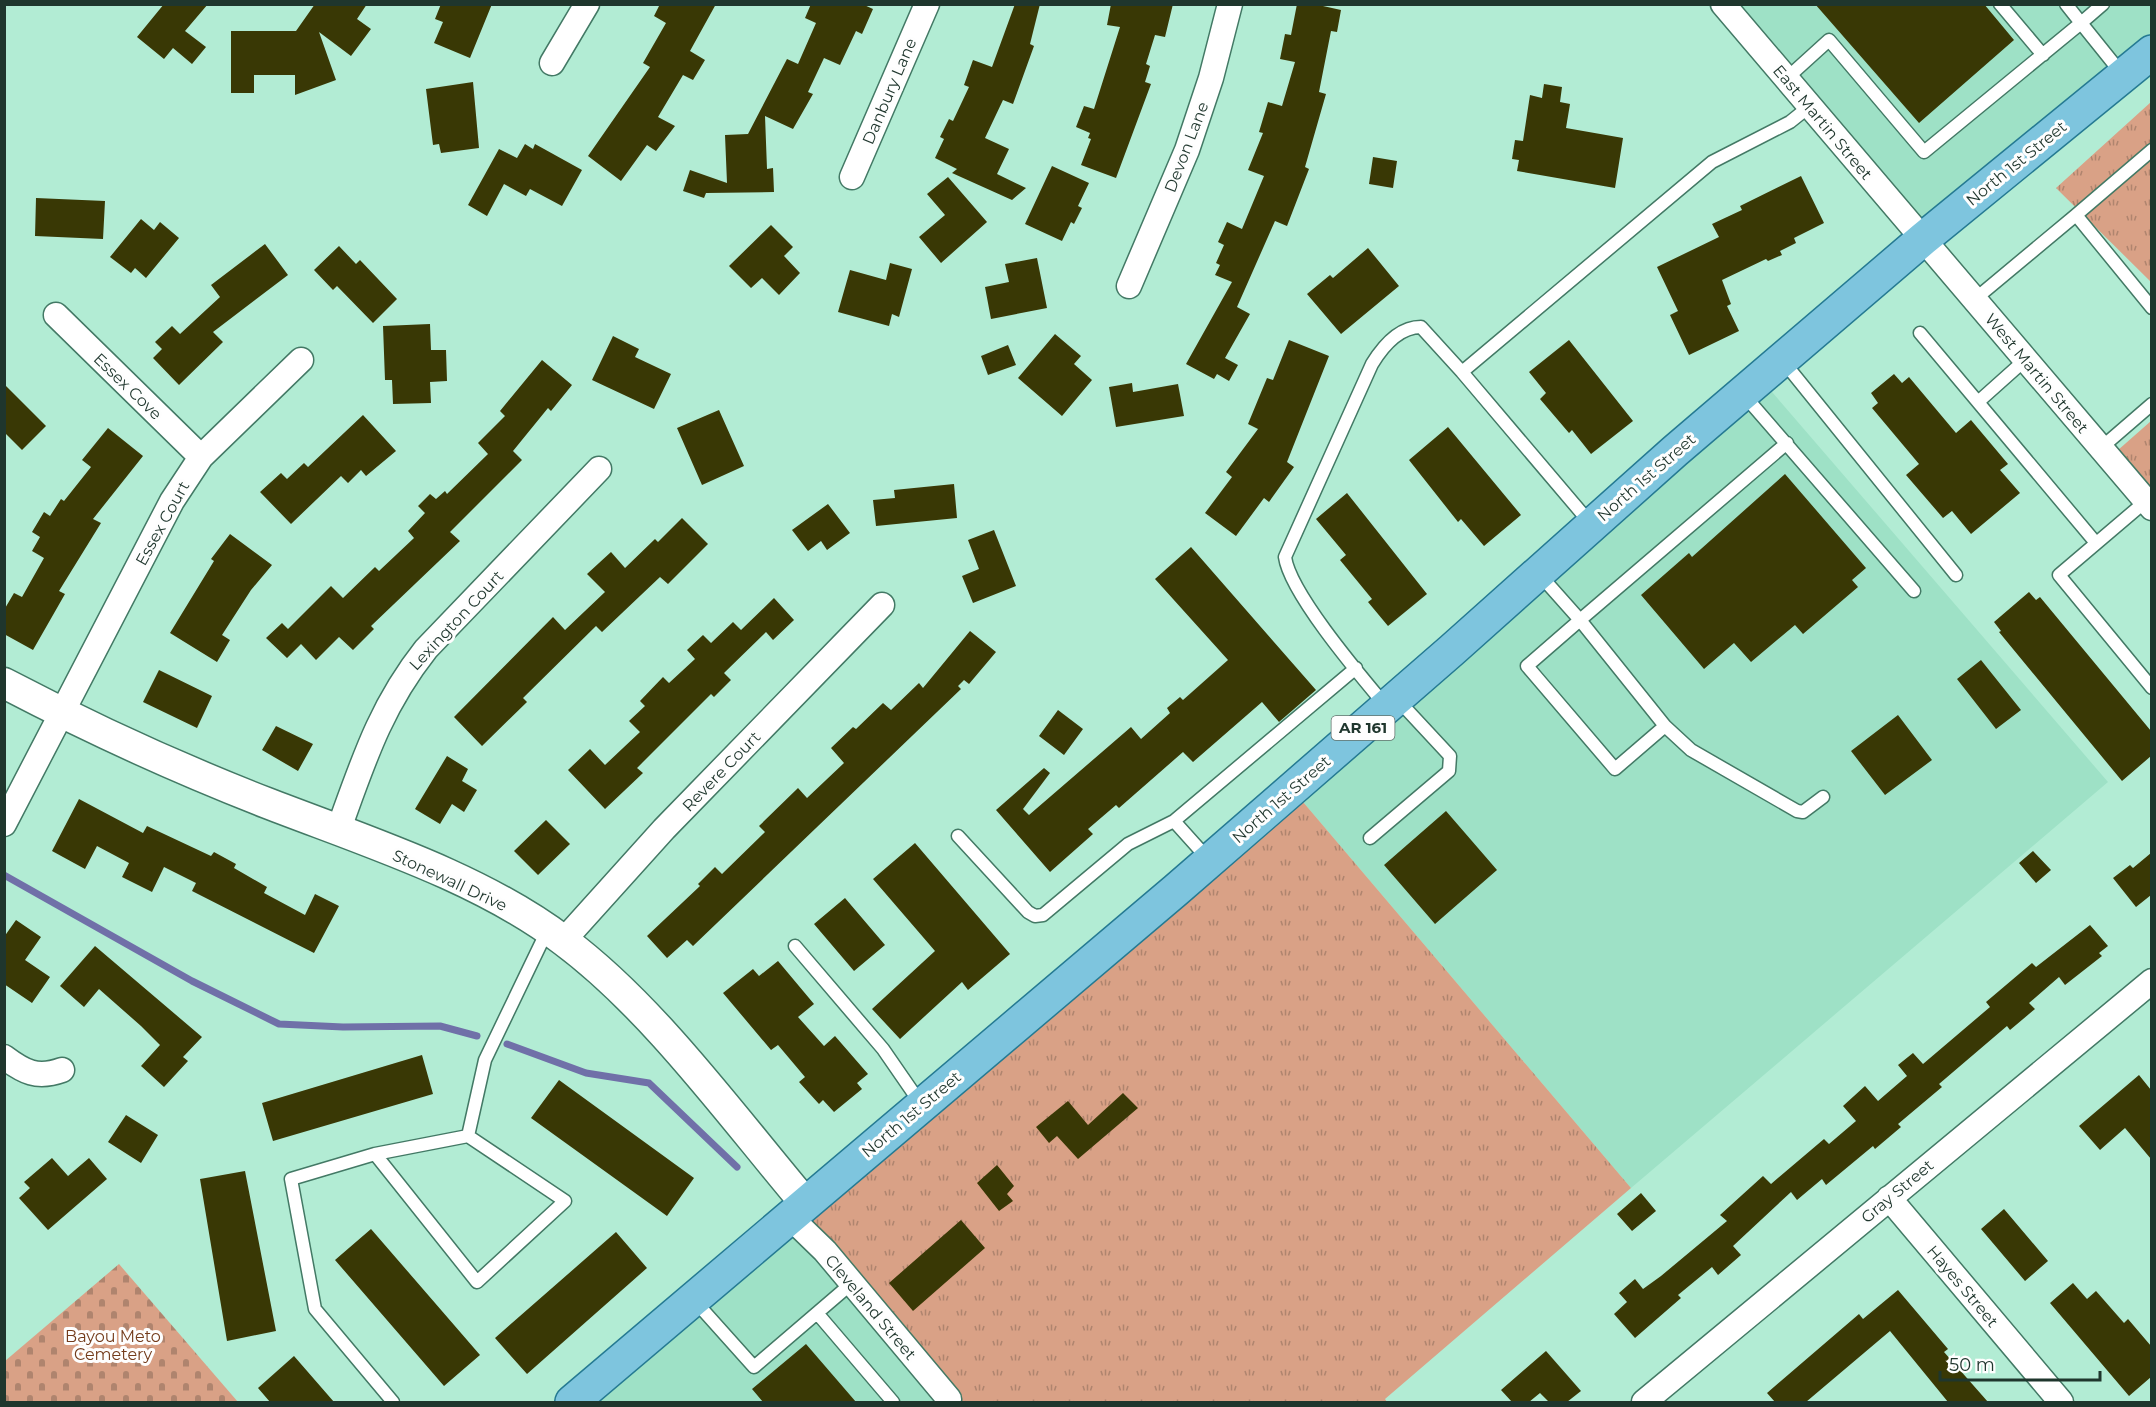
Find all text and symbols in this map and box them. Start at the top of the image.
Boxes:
street label: Danbury Lane [859,35,920,147]
street label: East Martin Street [1769,61,1877,184]
street label: Devon Lane [1160,99,1212,195]
street label: North 1st Street [1962,117,2071,210]
street label: West Martin Street [1981,310,2093,437]
street label: Essex Cove [90,349,166,423]
street label: North 1st Street [1593,429,1700,525]
street label: Essex Court [132,477,194,569]
street label: Lexington Court [405,566,508,674]
road number: AR 161 [1332,716,1394,740]
street label: Revere Court [678,727,765,815]
street label: North 1st Street [1228,751,1335,847]
street label: Stonewall Drive [389,846,510,915]
street label: North 1st Street [858,1067,965,1161]
street label: Gray Street [1857,1155,1938,1227]
street label: Hayes Street [1923,1242,2003,1331]
street label: Cleveland Street [821,1251,920,1364]
park label: Bayou Meto Cemetery [65,1327,161,1364]
scale bar [1940,1344,2100,1382]
text: 50 m [1949,1354,1995,1376]

